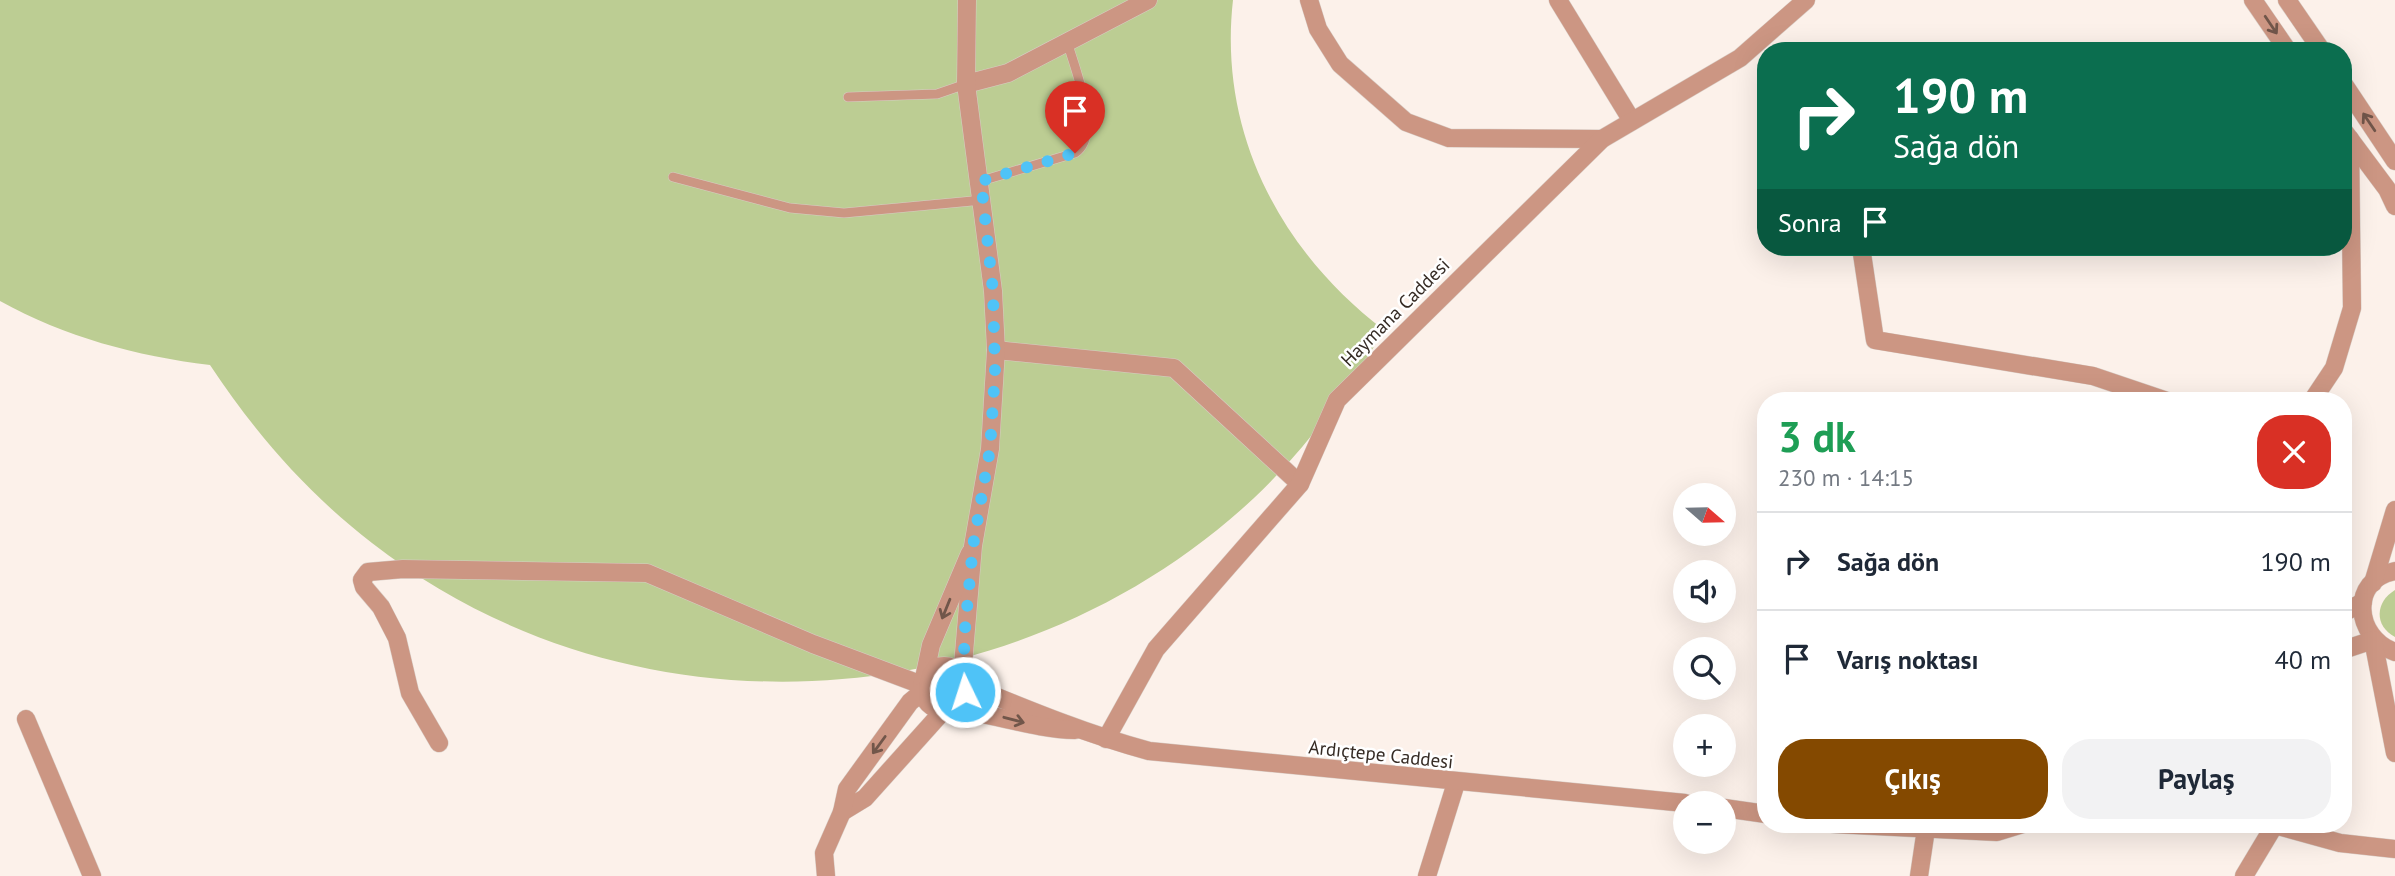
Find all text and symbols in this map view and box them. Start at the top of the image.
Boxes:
one-way arrow [2264,15,2278,34]
text: 190 m [1893,63,2028,127]
icon: right [1778,70,1869,161]
pin [1045,81,1105,153]
icon: arrive [1056,92,1094,130]
one-way arrow [2362,113,2376,132]
text: Sağa dön [1893,125,2019,167]
icon: arrive [1856,203,1894,241]
text: Sonra [1778,206,1842,239]
street label: Haymana Caddesi [1336,253,1454,371]
text: 3 dk [1778,409,1856,464]
button: close [2257,415,2331,489]
text: 230 m · 14:15 [1778,463,1914,492]
north arrow [1673,483,1736,546]
map controls [1673,483,1736,854]
icon: right [1778,542,1816,580]
text: Sağa dön [1837,545,1939,578]
text: 190 m [2260,545,2331,578]
button: sound [1673,560,1736,623]
one-way arrow [938,597,951,619]
button: search [1673,637,1736,700]
icon: arrive [1778,640,1816,678]
text: Varış noktası [1837,643,1979,676]
text: 40 m [2275,643,2331,676]
position arrow [928,655,1002,729]
one-way arrow [1002,714,1024,727]
button: + [1673,714,1736,777]
street label: Ardıçtepe Caddesi [1307,734,1455,774]
one-way arrow [872,735,886,754]
button: Çıkış [1778,739,2048,819]
button: Paylaş [2062,739,2331,819]
button: − [1673,791,1736,854]

